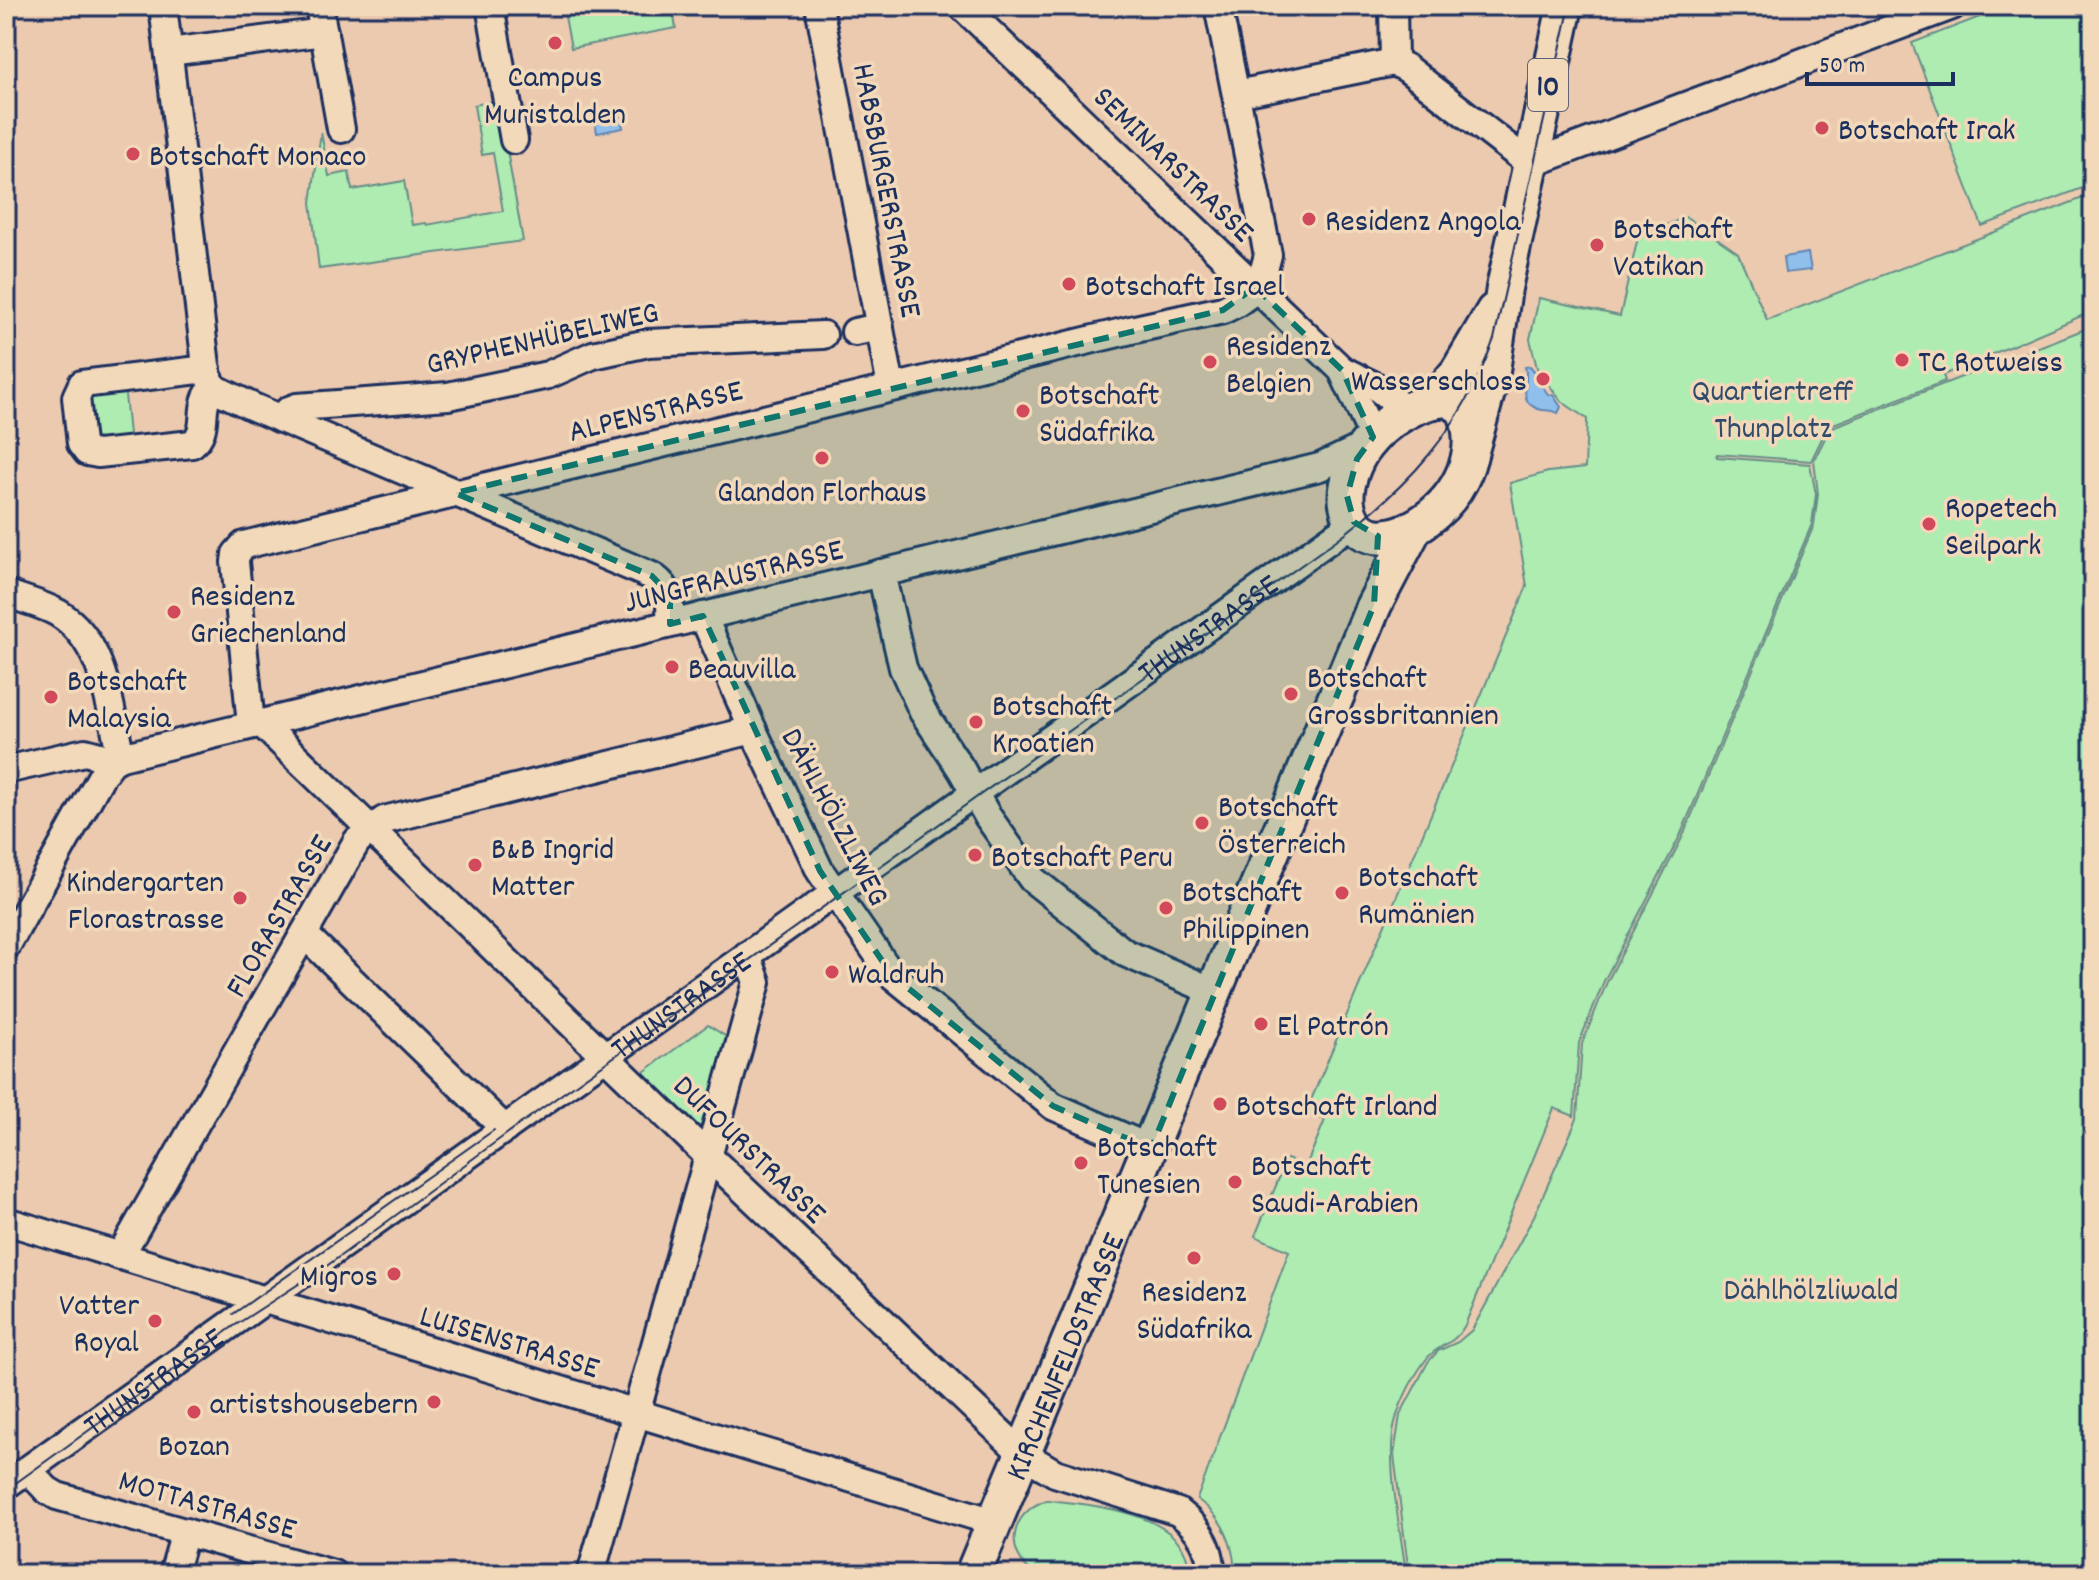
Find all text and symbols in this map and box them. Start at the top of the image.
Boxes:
marker: Campus Muristalden [546,34,564,52]
scale bar [1807,36,1953,86]
text: 50 m [1819,50,1865,84]
place label: Campus Muristalden [484,57,626,140]
road number: 10 [1528,59,1568,111]
street label: HABSBURGERSTRASSE [837,60,931,323]
street label: SEMINARSTRASSE [1080,77,1263,256]
place label: Botschaft Irak [1838,110,2016,156]
marker: Botschaft Irak [1813,119,1831,137]
place label: Botschaft Monaco [149,136,367,182]
marker: Botschaft Monaco [124,145,142,163]
place label: Residenz Angola [1325,201,1521,247]
place label: Botschaft Vatikan [1613,209,1733,292]
marker: Residenz Angola [1300,210,1318,228]
marker: Botschaft Vatikan [1588,236,1606,254]
place label: Botschaft Israel [1085,266,1285,312]
marker: Botschaft Israel [1060,275,1078,293]
street label: GRYPHENHÜBELIWEG [422,292,664,390]
place label: Residenz Belgien [1226,326,1331,409]
place label: TC Rotweiss [1918,342,2063,388]
marker: TC Rotweiss [1893,351,1911,369]
marker: Residenz Belgien [1201,353,1219,371]
place label: Wasserschloss [1351,361,1527,407]
street label: ALPENSTRASSE [564,370,749,458]
marker: Wasserschloss [1534,370,1552,388]
park label: Quartiertreff Thunplatz [1692,371,1854,454]
place label: Botschaft Südafrika [1039,375,1159,458]
marker: Botschaft Südafrika [1014,402,1032,420]
marker: Glandon Florhaus [813,449,831,467]
place label: Glandon Florhaus [717,472,927,518]
place label: Ropetech Seilpark [1945,488,2057,571]
marker: Ropetech Seilpark [1920,515,1938,533]
street label: JUNGFRAUSTRASSE [620,529,849,628]
street label: THUNSTRASSE [1130,565,1290,697]
place label: Residenz Griechenland [190,576,347,659]
marker: Residenz Griechenland [165,603,183,621]
place label: Beauvilla [688,649,796,695]
marker: Beauvilla [663,658,681,676]
place label: Botschaft Grossbritannien [1307,658,1499,741]
place label: Botschaft Malaysia [67,661,187,744]
marker: Botschaft Grossbritannien [1282,685,1300,703]
place label: Botschaft Kroatien [992,686,1112,769]
marker: Botschaft Malaysia [42,688,60,706]
marker: Botschaft Kroatien [967,713,985,731]
street label: DÄHLHÖLZLIWEG [766,721,899,915]
place label: Botschaft Österreich [1218,787,1346,870]
marker: Botschaft Österreich [1193,814,1211,832]
street label: FLORASTRASSE [216,827,347,1008]
place label: B&B Ingrid Matter [491,829,614,912]
place label: Botschaft Peru [991,837,1173,883]
marker: Botschaft Peru [966,846,984,864]
marker: B&B Ingrid Matter [466,856,484,874]
place label: Botschaft Rumänien [1358,857,1478,940]
place label: Kindergarten Florastrasse [66,862,224,945]
place label: Botschaft Philippinen [1182,872,1310,955]
marker: Botschaft Rumänien [1333,884,1351,902]
marker: Kindergarten Florastrasse [231,889,249,907]
marker: Botschaft Philippinen [1157,899,1175,917]
street label: THUNSTRASSE [603,941,763,1074]
place label: Waldruh [848,954,944,1000]
marker: Waldruh [823,963,841,981]
place label: El Patrón [1277,1006,1389,1052]
marker: El Patrón [1252,1015,1270,1033]
street label: DUFOURSTRASSE [660,1066,835,1237]
place label: Botschaft Irland [1236,1086,1438,1132]
marker: Botschaft Irland [1211,1095,1229,1113]
place label: Botschaft Tunesien [1097,1127,1217,1210]
place label: Botschaft Saudi-Arabien [1251,1146,1419,1229]
marker: Botschaft Tunesien [1072,1154,1090,1172]
marker: Botschaft Saudi-Arabien [1226,1173,1244,1191]
street label: KIRCHENFELDSTRASSE [996,1227,1140,1489]
marker: Residenz Südafrika [1185,1249,1203,1267]
place label: Migros [300,1256,378,1302]
marker: Migros [385,1265,403,1283]
park label: Dählhölzliwald [1723,1270,1899,1316]
place label: Residenz Südafrika [1136,1272,1253,1355]
place label: Vatter Royal [59,1285,139,1368]
street label: LUISENSTRASSE [413,1296,604,1394]
marker: Vatter Royal [146,1312,164,1330]
street label: THUNSTRASSE [76,1318,236,1451]
place label: artistshousebern [210,1384,418,1430]
marker: artistshousebern [425,1393,443,1411]
marker: Bozan [185,1403,203,1421]
place label: Bozan [158,1426,230,1472]
street label: MOTTASTRASSE [112,1460,301,1555]

